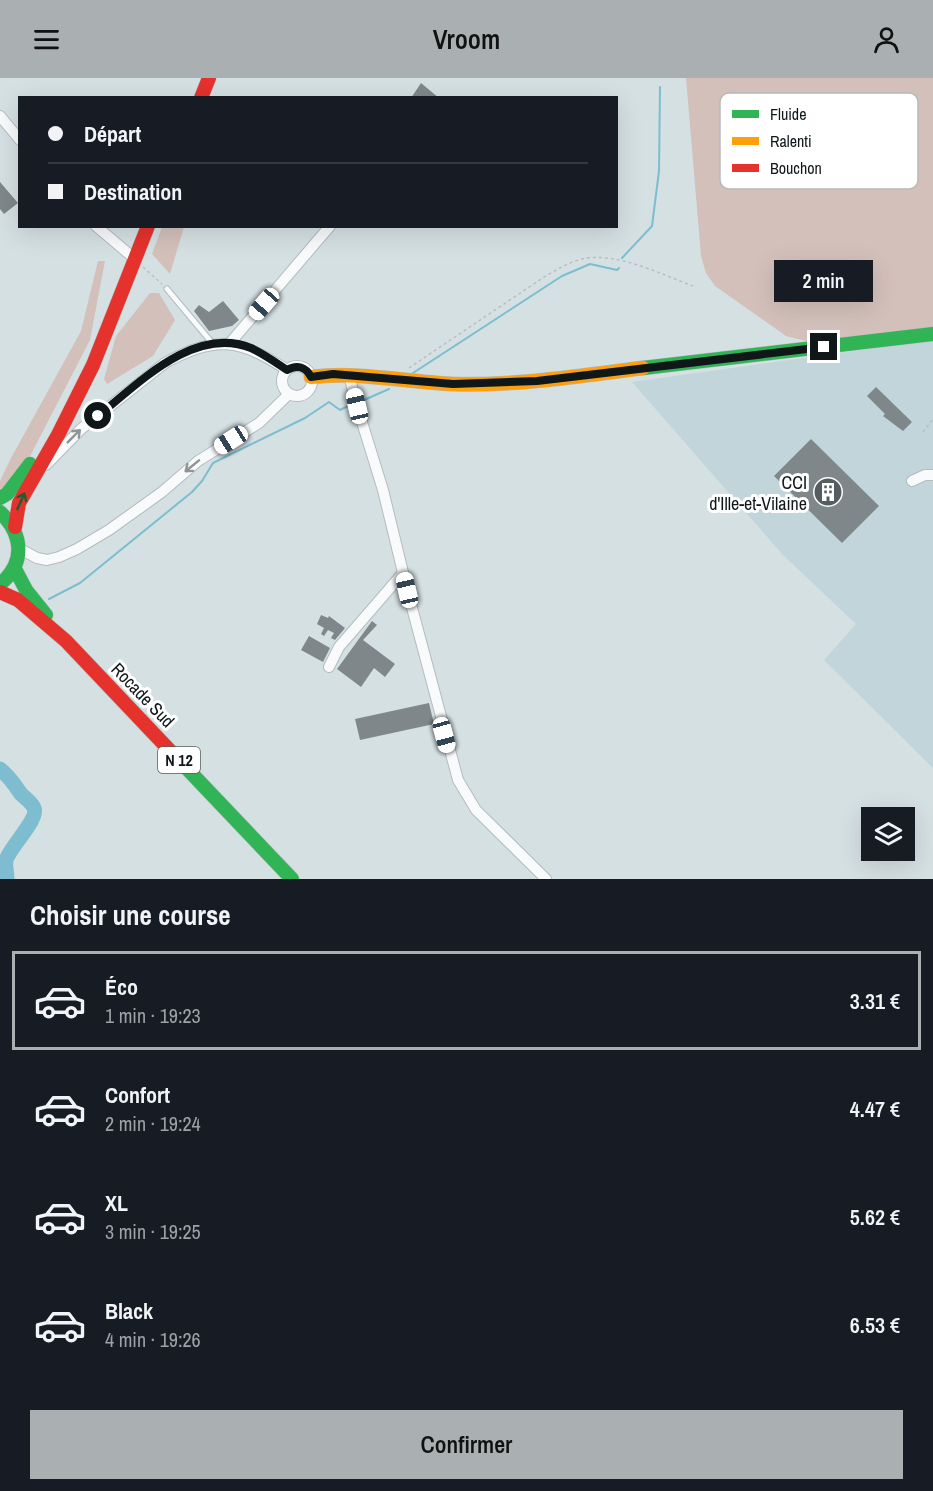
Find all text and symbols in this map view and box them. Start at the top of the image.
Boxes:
text: Vroom [433,21,500,57]
icon: menu [30,23,63,56]
icon: person [870,23,903,56]
legend [720,93,918,189]
text: Fluide [770,103,806,125]
text: Départ [84,119,141,149]
text: Ralenti [770,130,812,152]
text: Bouchon [770,157,822,179]
text: Destination [84,177,182,207]
callout: 2 min [774,260,874,302]
text: 2 min [802,267,845,294]
car [245,285,283,323]
route end [810,333,837,360]
car [344,386,370,426]
route start [84,402,111,429]
car [211,423,251,457]
one-way arrow [67,428,81,443]
one-way arrow [184,460,200,473]
place label: CCI d'Ille-et-Vilaine [709,470,807,516]
building icon: CCI d'Ille-et-Vilaine [812,476,844,508]
one-way arrow [15,493,27,511]
car [394,570,420,610]
street label: Rocade Sud [106,657,180,733]
car [431,715,457,755]
road number: N 12 [158,747,200,773]
map controls [861,807,915,861]
button: layers [861,807,915,861]
text: Choisir une course [30,897,231,933]
text: Éco [105,972,138,1002]
icon: car [33,974,87,1028]
text: 3.31 € [850,986,900,1016]
text: 1 min · 19:23 [105,1002,201,1029]
text: Confort [105,1080,170,1110]
icon: car [33,1082,87,1136]
text: 4.47 € [850,1094,900,1124]
text: 2 min · 19:24 [105,1110,201,1137]
text: XL [105,1188,128,1218]
icon: car [33,1190,87,1244]
text: 5.62 € [850,1202,900,1232]
text: 3 min · 19:25 [105,1218,201,1245]
text: Black [105,1296,153,1326]
icon: car [33,1298,87,1352]
text: 6.53 € [850,1310,900,1340]
text: 4 min · 19:26 [105,1326,201,1353]
button: Confirmer [30,1410,903,1479]

